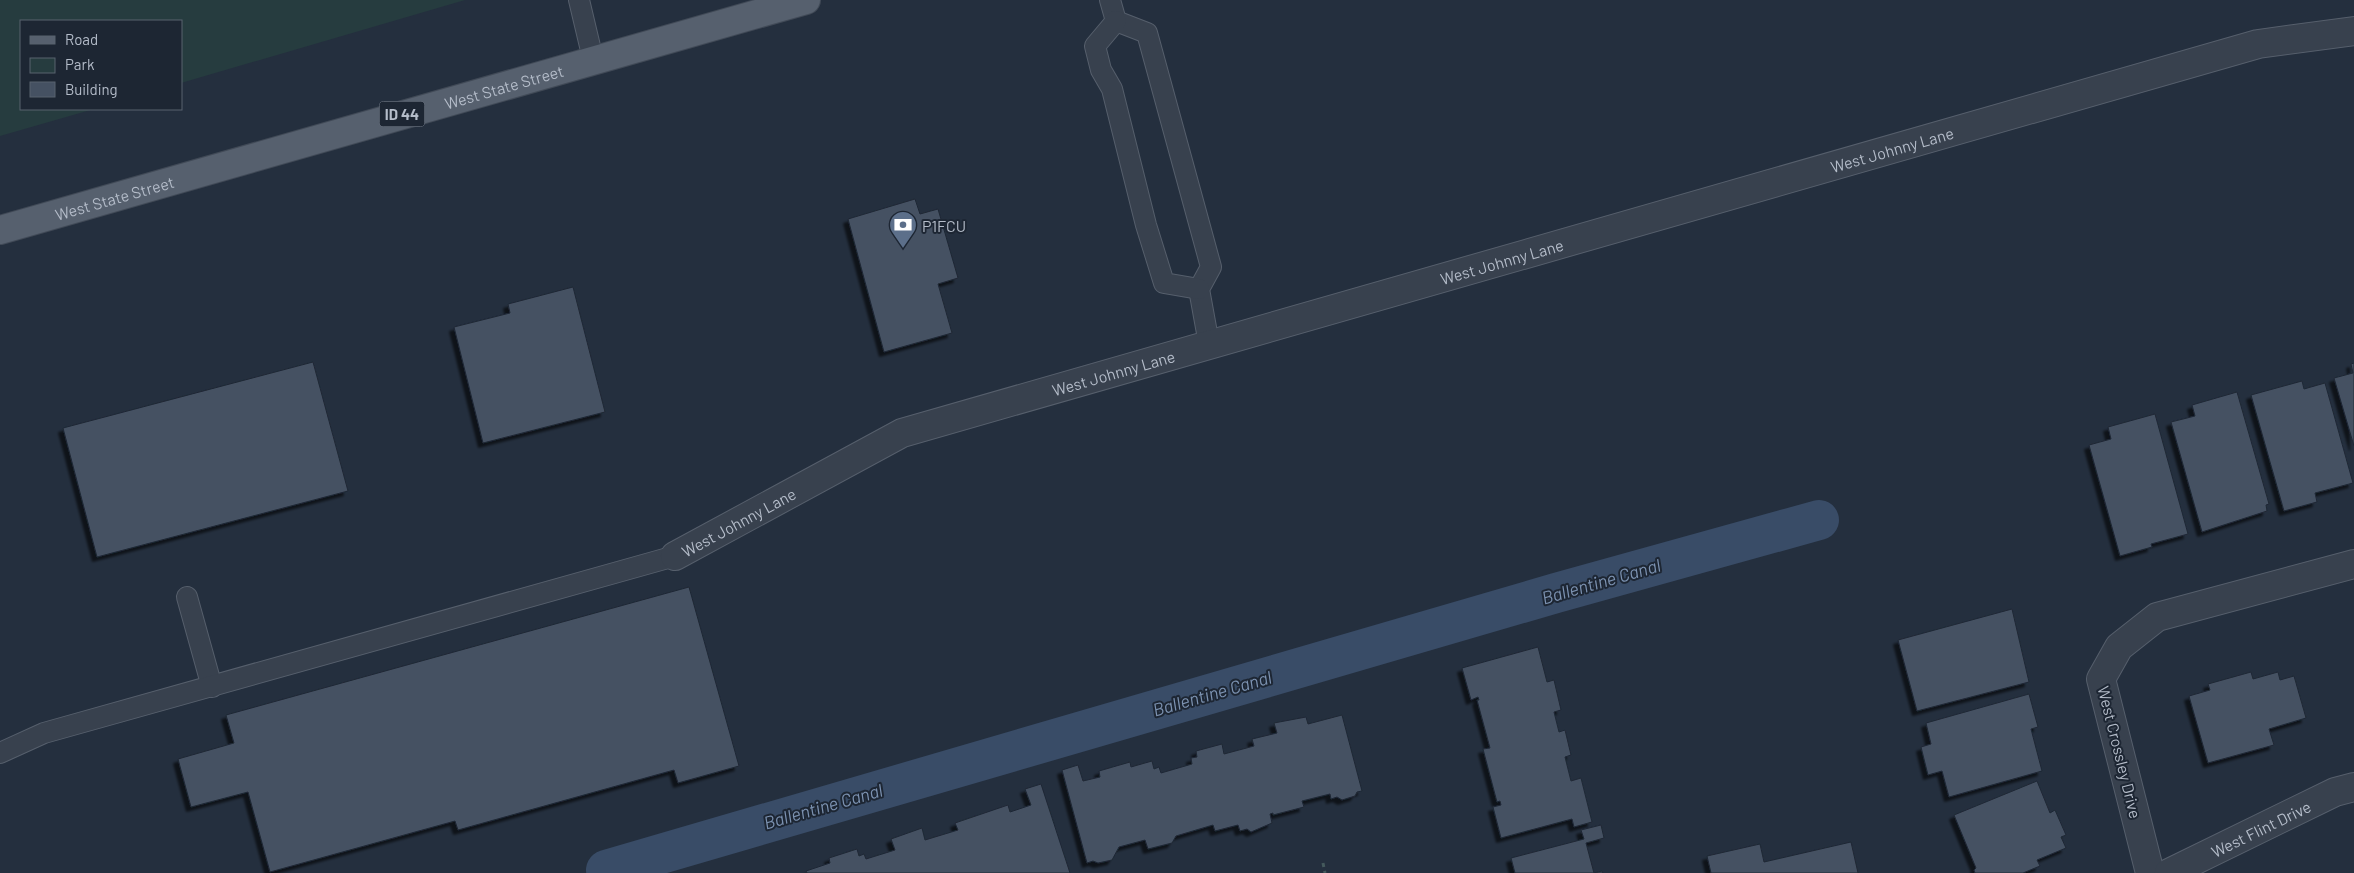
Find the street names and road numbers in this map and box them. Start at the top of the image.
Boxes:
street label: West State Street [442,60,566,112]
road number: ID 44 [380,102,424,126]
street label: West Johnny Lane [1828,122,1956,176]
street label: West State Street [53,171,176,223]
street label: West Johnny Lane [1438,234,1565,288]
street label: West Johnny Lane [1050,346,1177,399]
street label: West Johnny Lane [678,483,799,560]
street label: West Crossley Drive [2094,684,2146,820]
street label: West Flint Drive [2208,796,2314,861]

